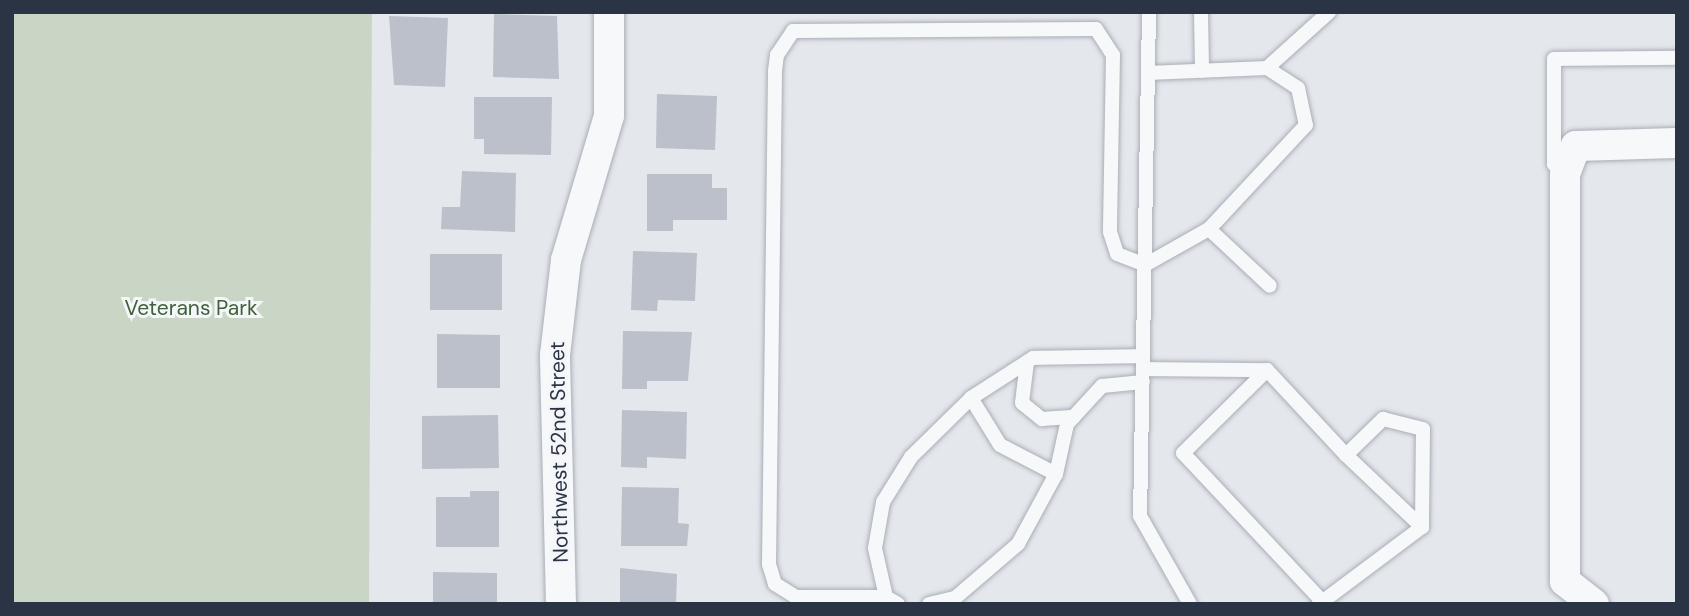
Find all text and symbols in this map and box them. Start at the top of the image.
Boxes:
park label: Veterans Park [125,295,257,321]
street label: Northwest 52nd Street [544,341,574,563]

